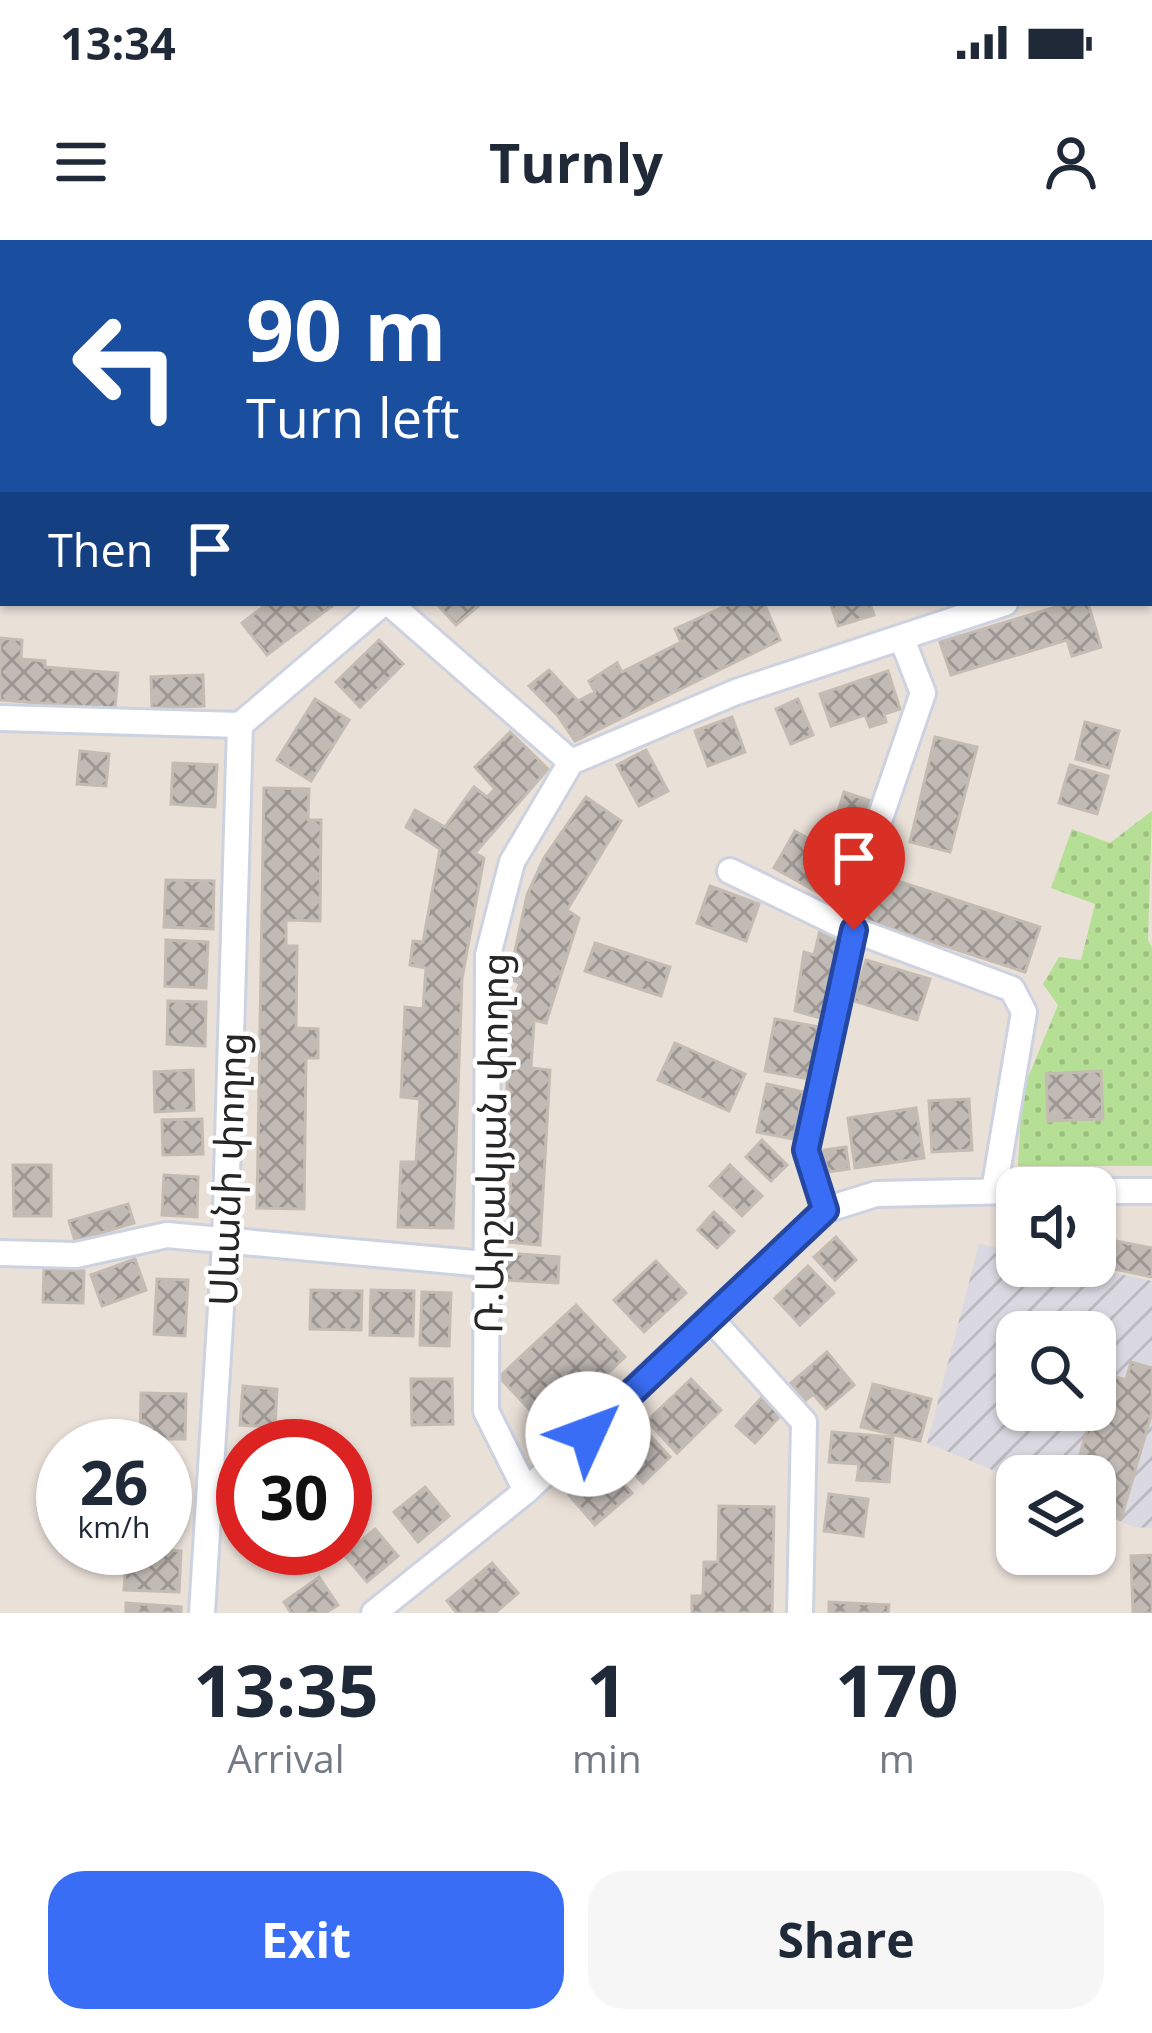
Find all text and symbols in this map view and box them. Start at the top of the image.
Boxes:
text: 13:34 [60,12,176,73]
text: Turnly [489,125,663,199]
icon: menu [48,129,114,195]
icon: person [1038,129,1104,195]
text: 90 m [246,271,446,386]
icon: left [48,288,204,444]
text: Turn left [246,380,459,454]
icon: arrive [177,516,243,582]
text: Then [48,519,153,580]
pin [803,807,905,930]
icon: arrive [821,825,887,891]
street label: Ռ.Արշակյան փողոց [460,952,520,1334]
street label: Սևանի փողոց [195,1031,257,1307]
map controls [996,1167,1116,1575]
button: sound [996,1167,1116,1287]
button: search [996,1311,1116,1431]
position arrow [525,1371,651,1497]
speed limit sign: 30 [216,1419,372,1575]
text: 26 [80,1441,148,1523]
button: layers [996,1455,1116,1575]
text: km/h [78,1506,150,1547]
text: 13:35 [193,1640,379,1738]
text: 1 [586,1640,627,1738]
text: 170 [835,1640,959,1738]
text: Arrival [227,1731,345,1784]
text: min [572,1731,642,1784]
text: m [879,1731,915,1784]
button: Exit [48,1871,564,2009]
button: Share [588,1871,1104,2009]

